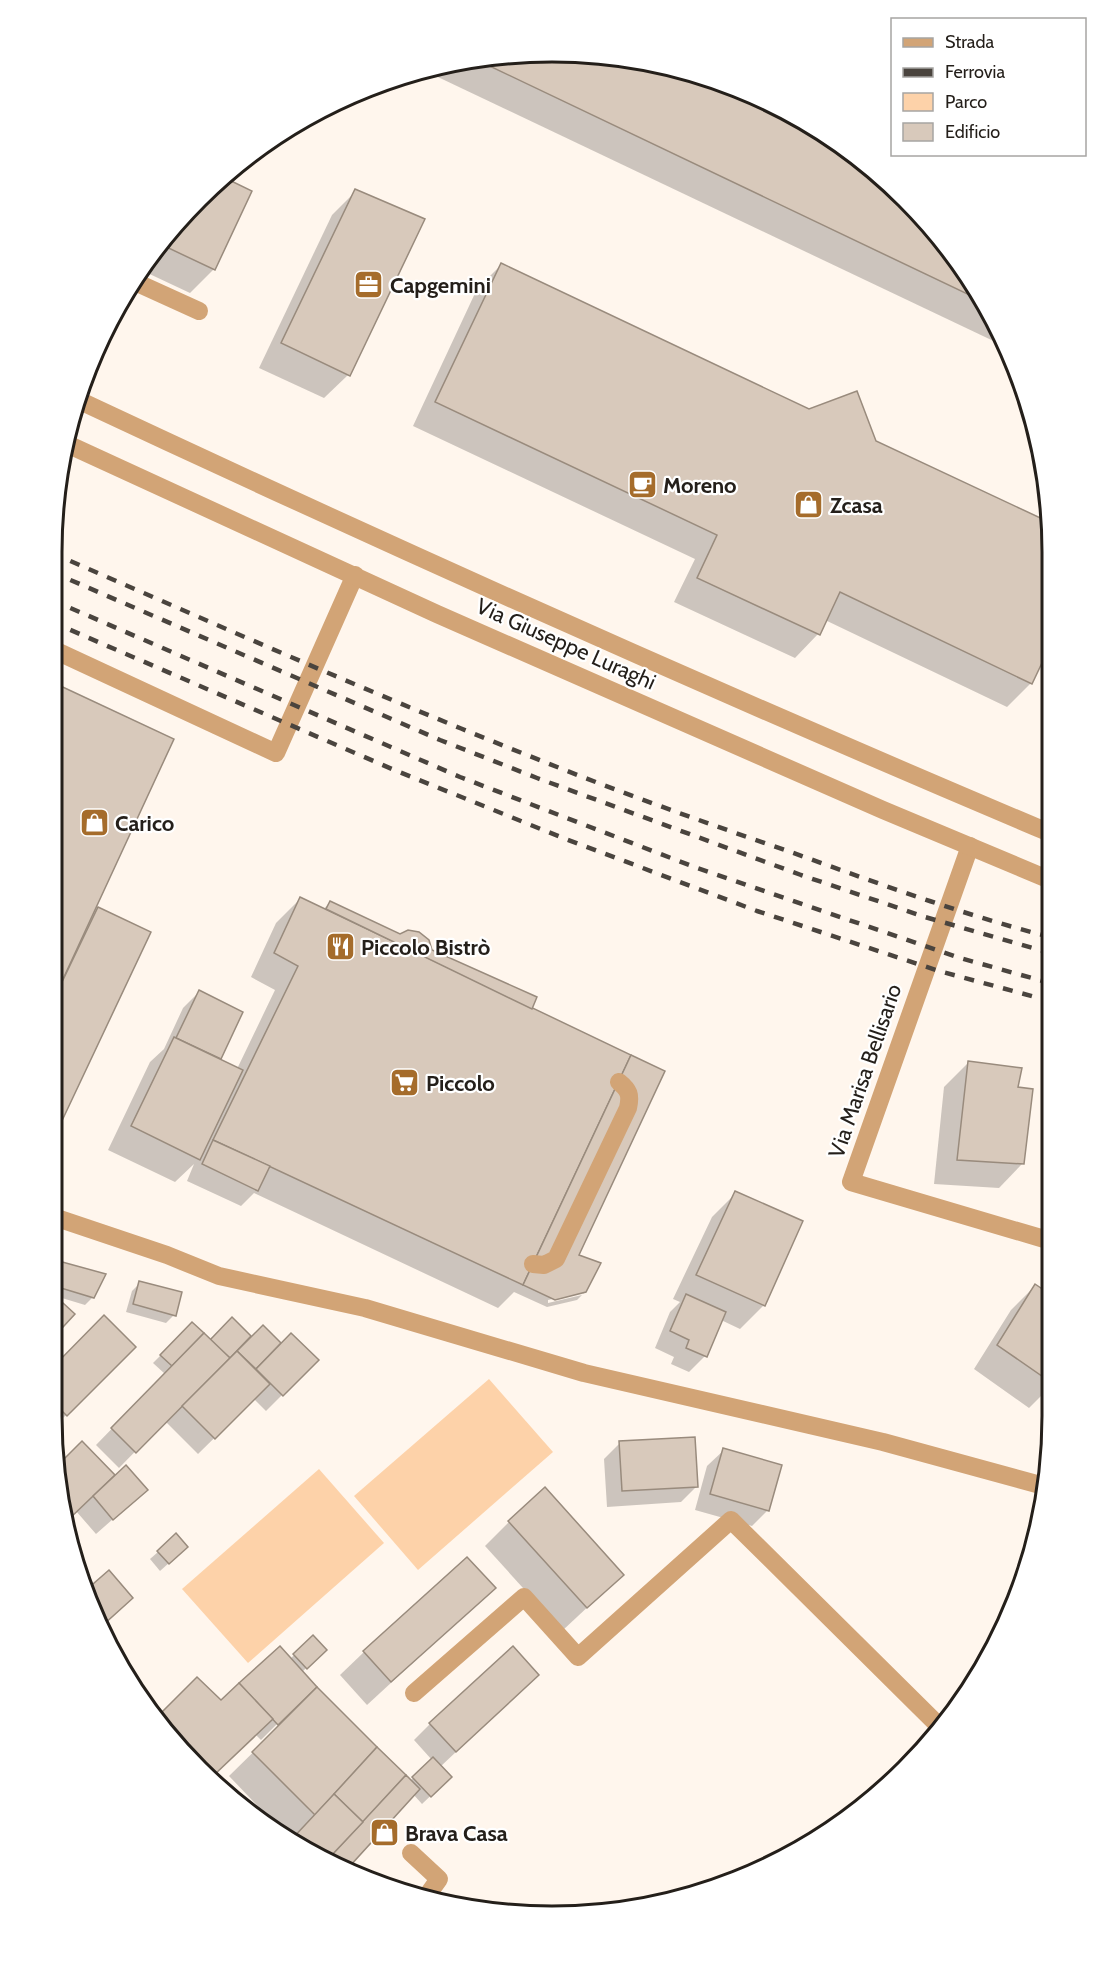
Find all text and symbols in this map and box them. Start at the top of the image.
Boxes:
legend [891,18,1086,156]
text: Strada [945,31,995,53]
text: Ferrovia [945,61,1005,83]
text: Parco [945,91,987,113]
text: Edificio [945,121,1000,143]
office icon: Capgemini [353,269,385,301]
place label: Capgemini [390,272,491,299]
cafe icon: Moreno [626,469,658,501]
place label: Moreno [663,472,737,499]
shop icon: Zcasa [793,489,825,521]
place label: Zcasa [830,492,883,519]
street label: Via Giuseppe Luraghi [472,592,660,696]
shop icon: Carico [78,807,110,839]
place label: Carico [115,810,174,837]
restaurant icon: Piccolo Bistrò [324,931,356,963]
place label: Piccolo Bistrò [361,934,490,961]
street label: Via Marisa Bellisario [823,981,907,1161]
supermarket icon: Piccolo [389,1067,421,1099]
place label: Piccolo [426,1070,495,1097]
shop icon: Brava Casa [368,1817,400,1849]
place label: Brava Casa [405,1820,508,1847]

